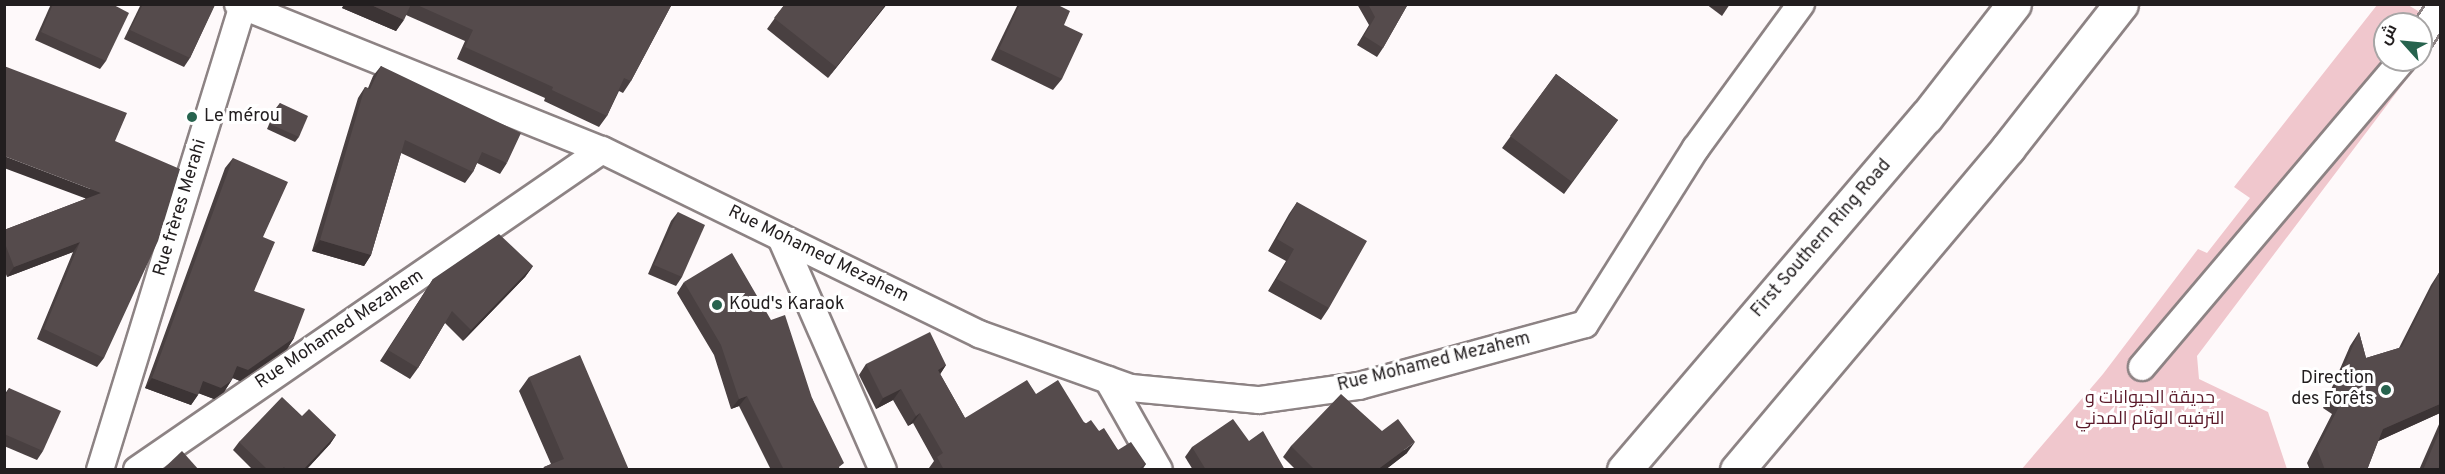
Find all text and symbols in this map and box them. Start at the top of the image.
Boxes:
north arrow [2373,12,2433,72]
text: ش [2375,21,2402,48]
place label: Le mérou [204,106,280,128]
marker: Le mérou [185,110,199,124]
street label: Rue frères Merahi [150,137,212,279]
street label: First Southern Ring Road [1747,156,1897,322]
street label: Rue Mohamed Mezahem [724,202,912,308]
street label: Rue Mohamed Mezahem [252,266,428,394]
place label: Koud's Karaok [729,294,844,316]
marker: Koud's Karaok [710,298,724,312]
street label: Rue Mohamed Mezahem [1335,329,1533,397]
place label: Direction des Forêts [2291,369,2374,412]
marker: Direction des Forêts [2379,383,2393,397]
park label: حديقة الحيوانات و الترفيه الوئام المدني [2075,389,2225,432]

